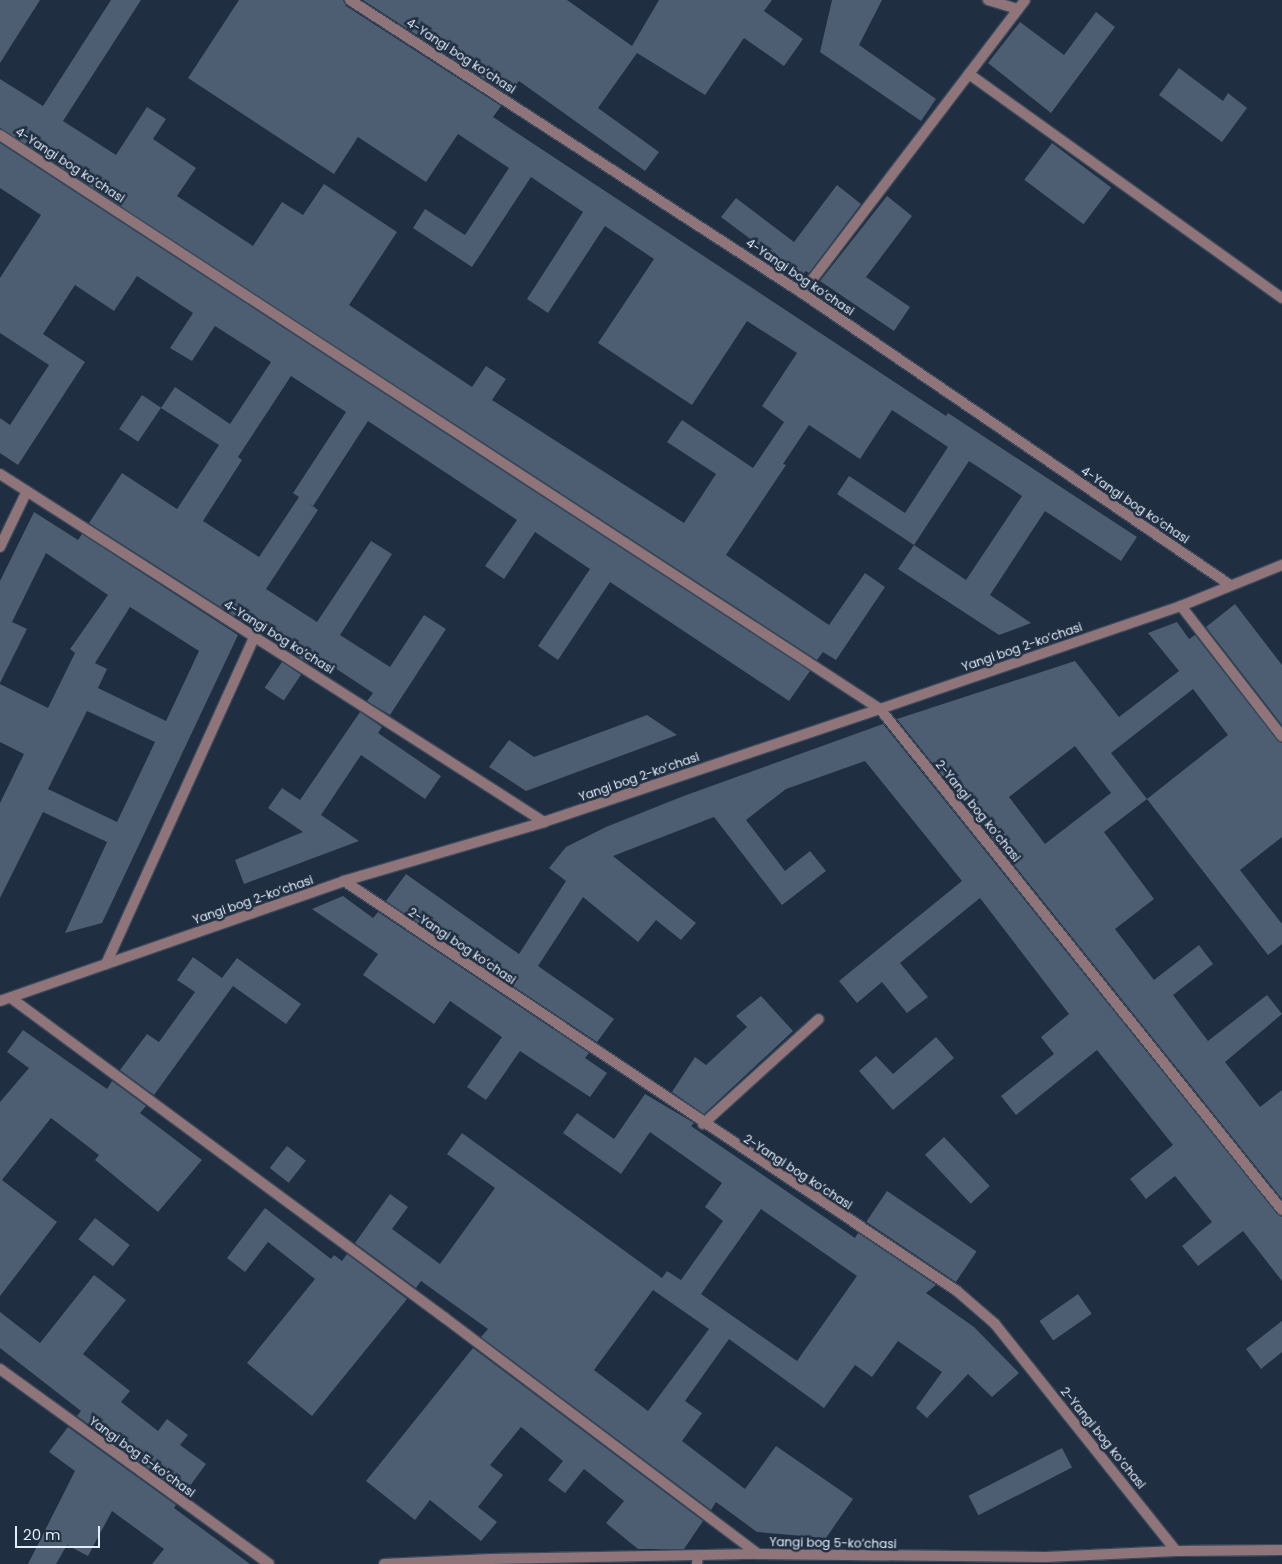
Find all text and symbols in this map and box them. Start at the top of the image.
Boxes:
street label: 4-Yangi bog koʼchasi [404,15,518,97]
street label: 4-Yangi bog koʼchasi [13,124,127,206]
street label: 4-Yangi bog koʼchasi [743,235,857,319]
street label: 4-Yangi bog koʼchasi [1078,463,1192,547]
street label: 4-Yangi bog koʼchasi [221,597,337,677]
street label: Yangi bog 2-koʼchasi [960,620,1084,674]
street label: Yangi bog 2-koʼchasi [577,750,701,804]
street label: 2-Yangi bog koʼchasi [933,757,1023,865]
street label: Yangi bog 2-koʼchasi [191,873,315,927]
street label: 2-Yangi bog koʼchasi [406,905,518,987]
street label: 2-Yangi bog koʼchasi [741,1132,855,1212]
street label: 2-Yangi bog koʼchasi [1058,1384,1148,1492]
street label: Yangi bog 5-koʼchasi [86,1414,198,1500]
scale bar [18,1516,102,1548]
text: 20 m [23,1524,61,1545]
street label: Yangi bog 5-koʼchasi [769,1535,897,1551]

